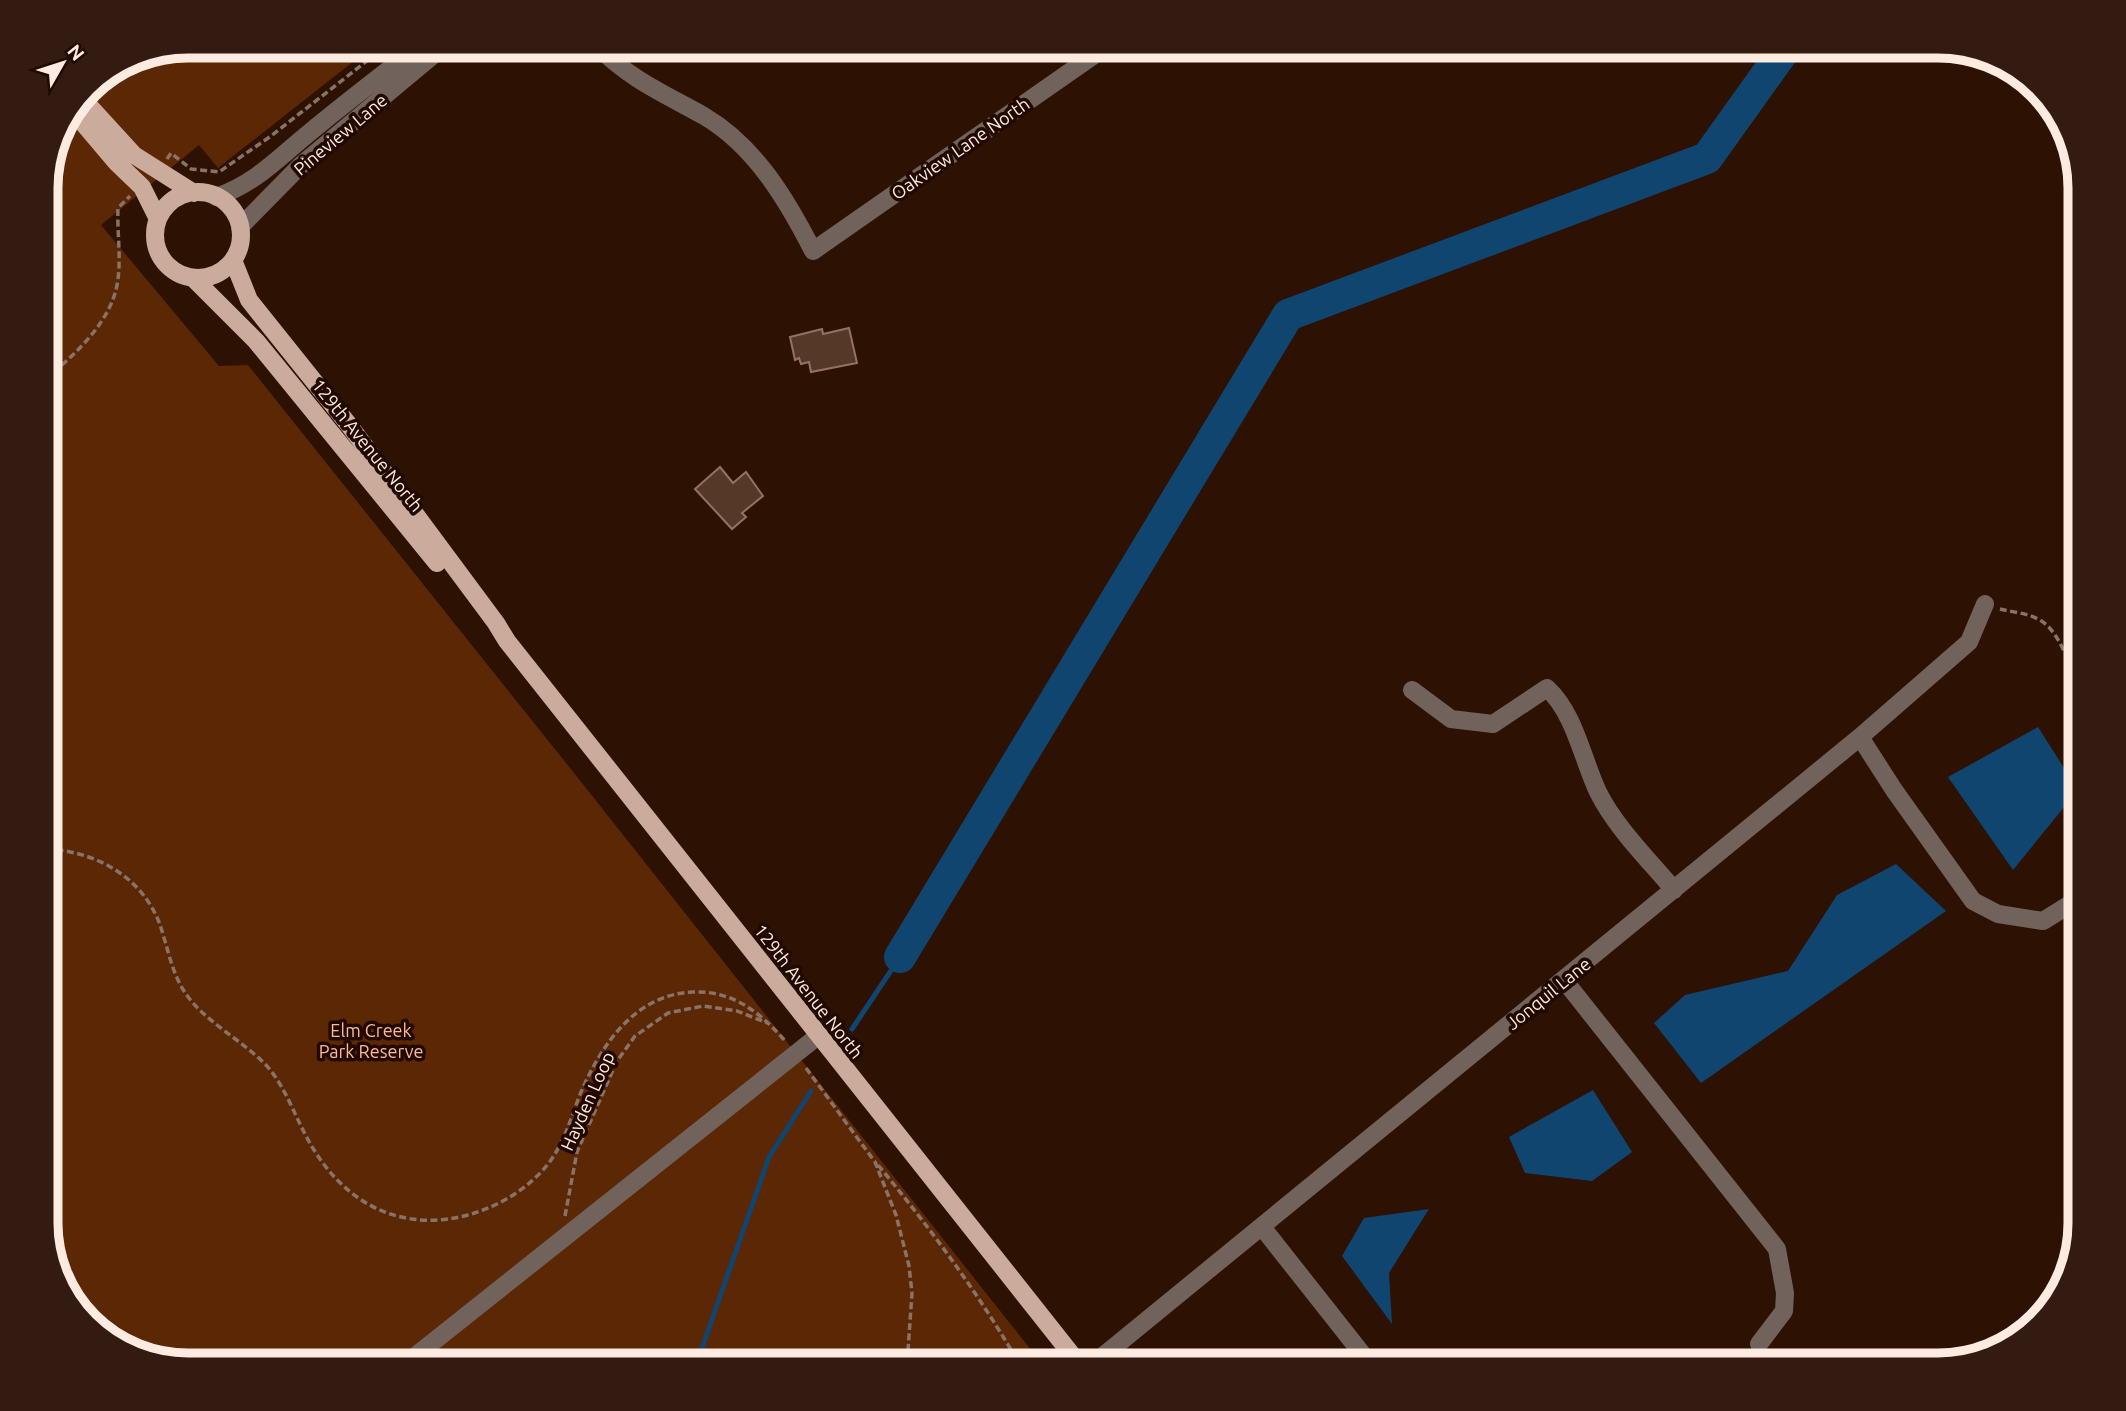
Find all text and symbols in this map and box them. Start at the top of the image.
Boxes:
north arrow [28,28,98,98]
text: N [63,40,89,65]
street label: Pineview Lane [289,89,391,179]
street label: Oakview Lane North [887,93,1033,203]
street label: 129th Avenue North [309,375,427,515]
street label: 129th Avenue North [751,920,867,1062]
street label: Jonquil Lane [1502,953,1594,1033]
park label: Elm Creek Park Reserve [319,1020,423,1061]
street label: Hayden Loop [556,1048,618,1154]

